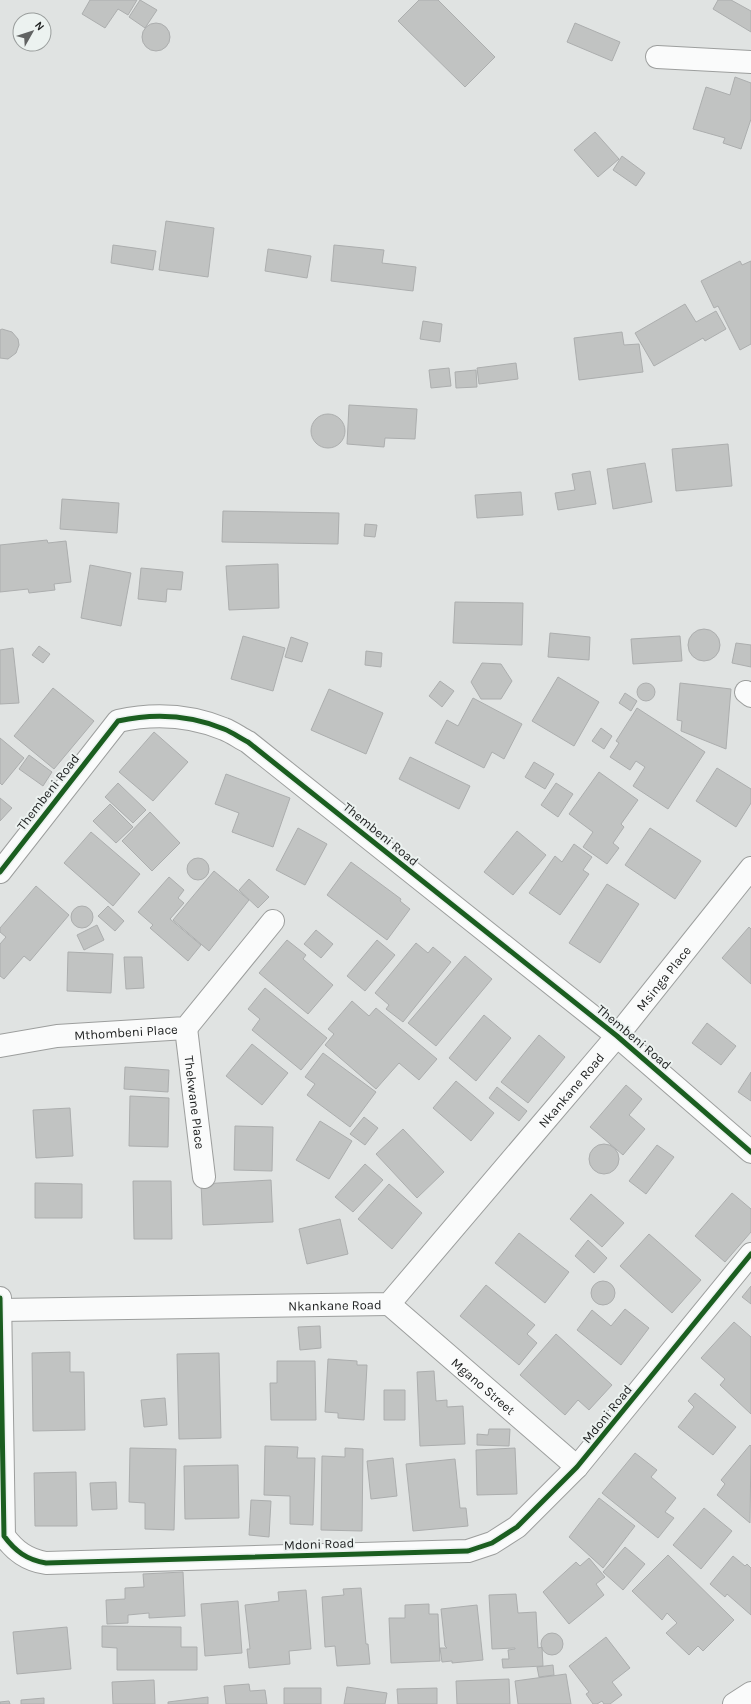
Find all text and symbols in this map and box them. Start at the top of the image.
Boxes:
north arrow [12,12,52,52]
text: N [32,19,47,33]
street label: Thembeni Road [14,751,82,833]
street label: Thembeni Road [340,799,422,869]
street label: Msinga Place [633,942,694,1013]
street label: Thembeni Road [594,1002,674,1072]
street label: Mthombeni Place [74,1021,179,1042]
street label: Nkankane Road [535,1050,607,1130]
street label: Thekwane Place [182,1055,208,1150]
street label: Nkankane Road [288,1297,382,1313]
street label: Mgano Street [449,1354,518,1418]
street label: Mdoni Road [579,1382,635,1446]
street label: Mdoni Road [283,1535,355,1553]

